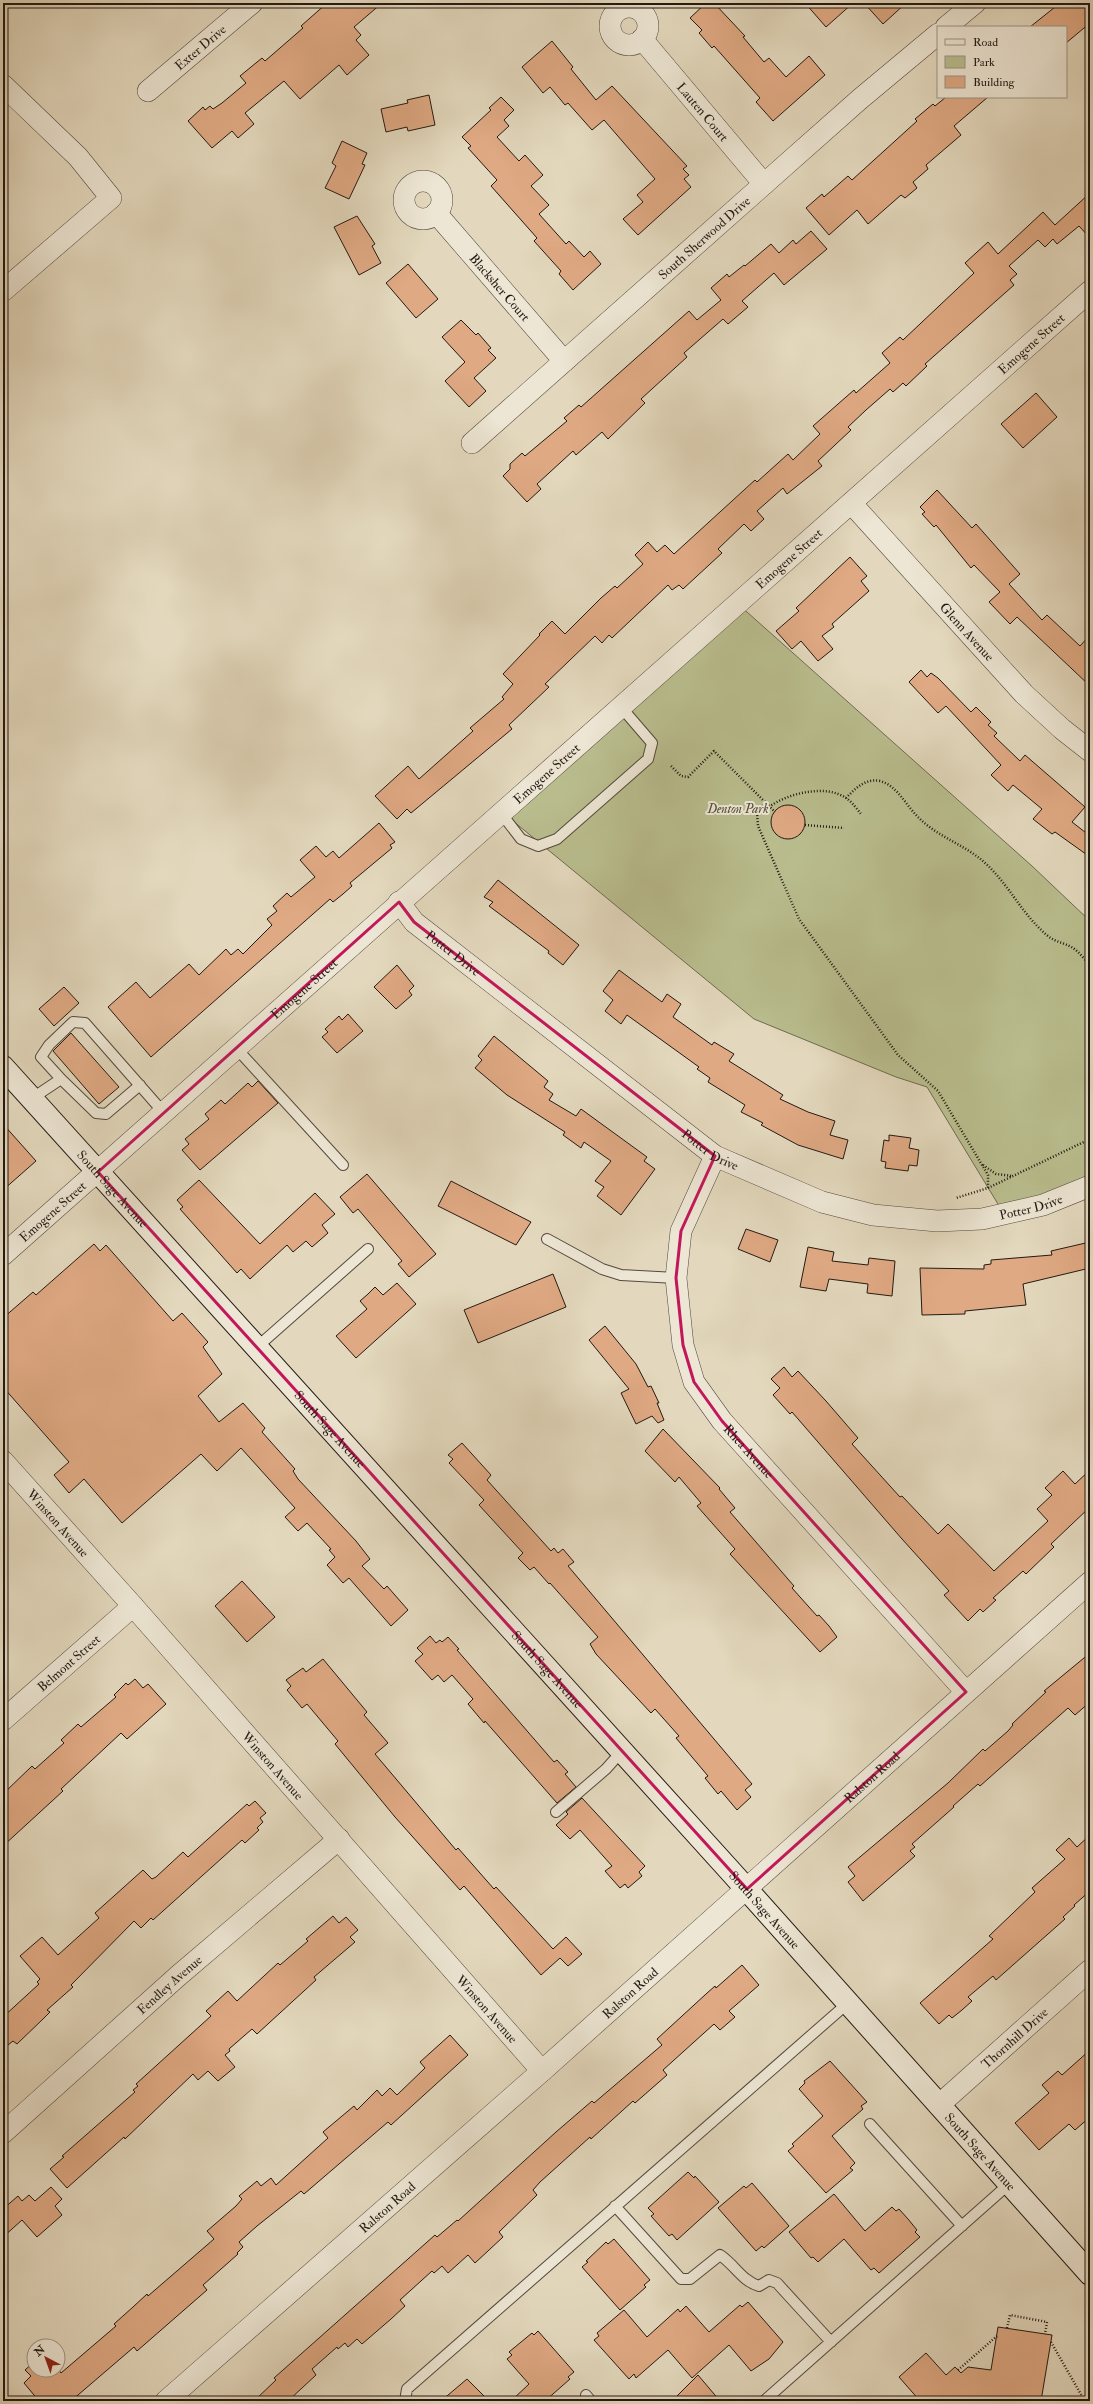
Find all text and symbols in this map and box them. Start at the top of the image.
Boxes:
street label: Exter Drive [172,21,230,74]
legend [937,26,1067,98]
text: Road [973,35,998,50]
text: Park [973,55,995,70]
text: Building [973,75,1016,90]
street label: Lauten Court [673,80,732,145]
street label: South Sherwood Drive [655,193,754,283]
street label: Blacksher Court [466,251,533,325]
street label: Emogene Street [995,310,1068,378]
street label: Emogene Street [753,525,826,593]
street label: Glenn Avenue [936,600,998,665]
street label: Emogene Street [510,740,583,808]
park label: Denton Park [706,801,769,817]
street label: Potter Drive [422,927,484,980]
street label: Emogene Street [268,955,341,1023]
street label: Potter Drive [678,1126,741,1174]
street label: South Sage Avenue [73,1147,152,1232]
street label: Emogene Street [16,1178,90,1246]
street label: Potter Drive [998,1191,1066,1224]
street label: South Sage Avenue [291,1388,369,1472]
street label: Rhea Avenue [720,1421,777,1483]
street label: Winston Avenue [23,1486,93,1561]
street label: South Sage Avenue [508,1628,586,1712]
street label: Belmont Street [34,1631,104,1695]
street label: Winston Avenue [238,1728,307,1804]
street label: Ralston Road [841,1748,904,1807]
street label: South Sage Avenue [725,1868,803,1953]
street label: Fendley Avenue [134,1952,206,2018]
street label: Ralston Road [599,1964,662,2023]
street label: Winston Avenue [452,1971,521,2047]
street label: Thornhill Drive [978,2004,1052,2072]
street label: South Sage Avenue [941,2110,1019,2195]
street label: Ralston Road [356,2178,420,2237]
north arrow [26,2338,66,2378]
text: N [31,2342,49,2360]

